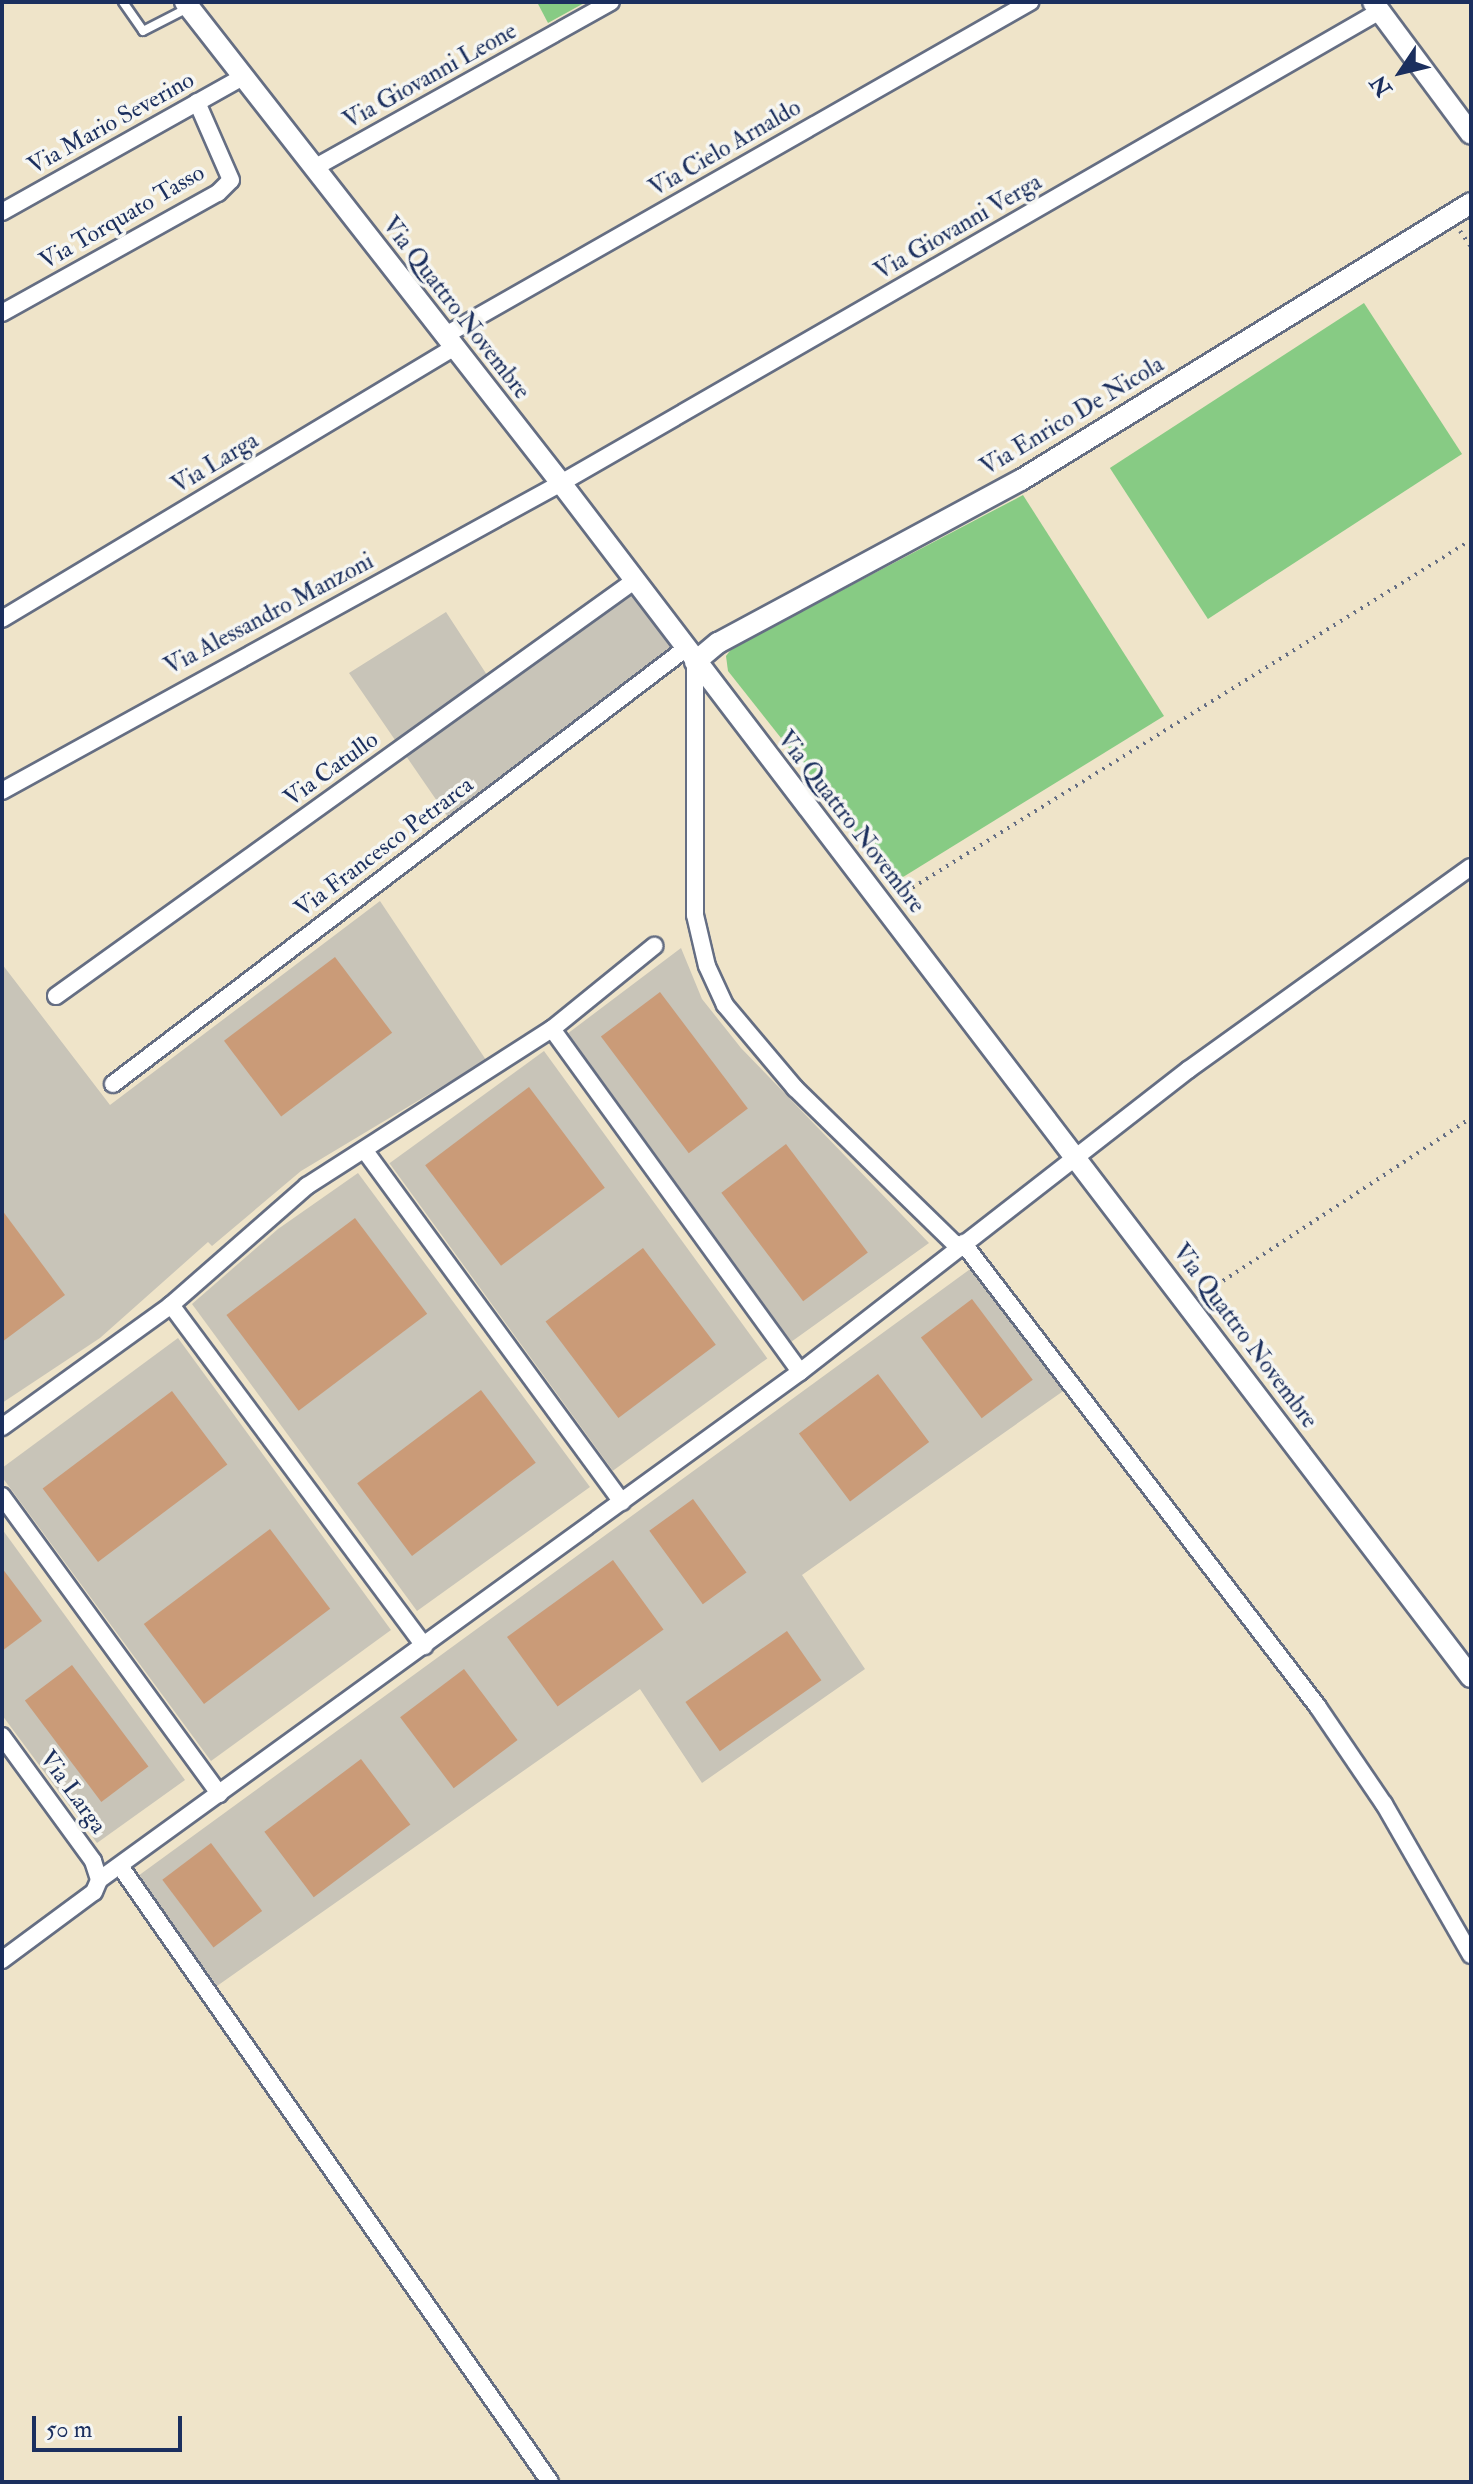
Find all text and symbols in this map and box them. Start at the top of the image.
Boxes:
street label: Via Giovanni Leone [338,16,522,136]
north arrow [1361,32,1441,112]
street label: Via Mario Severino [23,65,199,181]
text: N [1364,70,1398,102]
street label: Via Cielo Arnaldo [644,93,806,203]
street label: Via Torquato Tasso [34,158,210,276]
street label: Via Giovanni Verga [869,168,1047,286]
street label: Via Quattro Novembre [376,211,536,405]
street label: Via Enrico De Nicola [975,350,1169,482]
street label: Via Larga [166,426,264,500]
street label: Via Alessandro Manzoni [160,547,378,681]
street label: Via Catullo [278,725,384,813]
street label: Via Quattro Novembre [771,725,931,919]
street label: Via Francesco Petrarca [289,770,479,924]
street label: Via Quattro Novembre [1166,1238,1324,1434]
street label: Via Larga [33,1745,113,1839]
scale bar [36,2400,186,2450]
text: 50 m [46,2414,92,2445]

